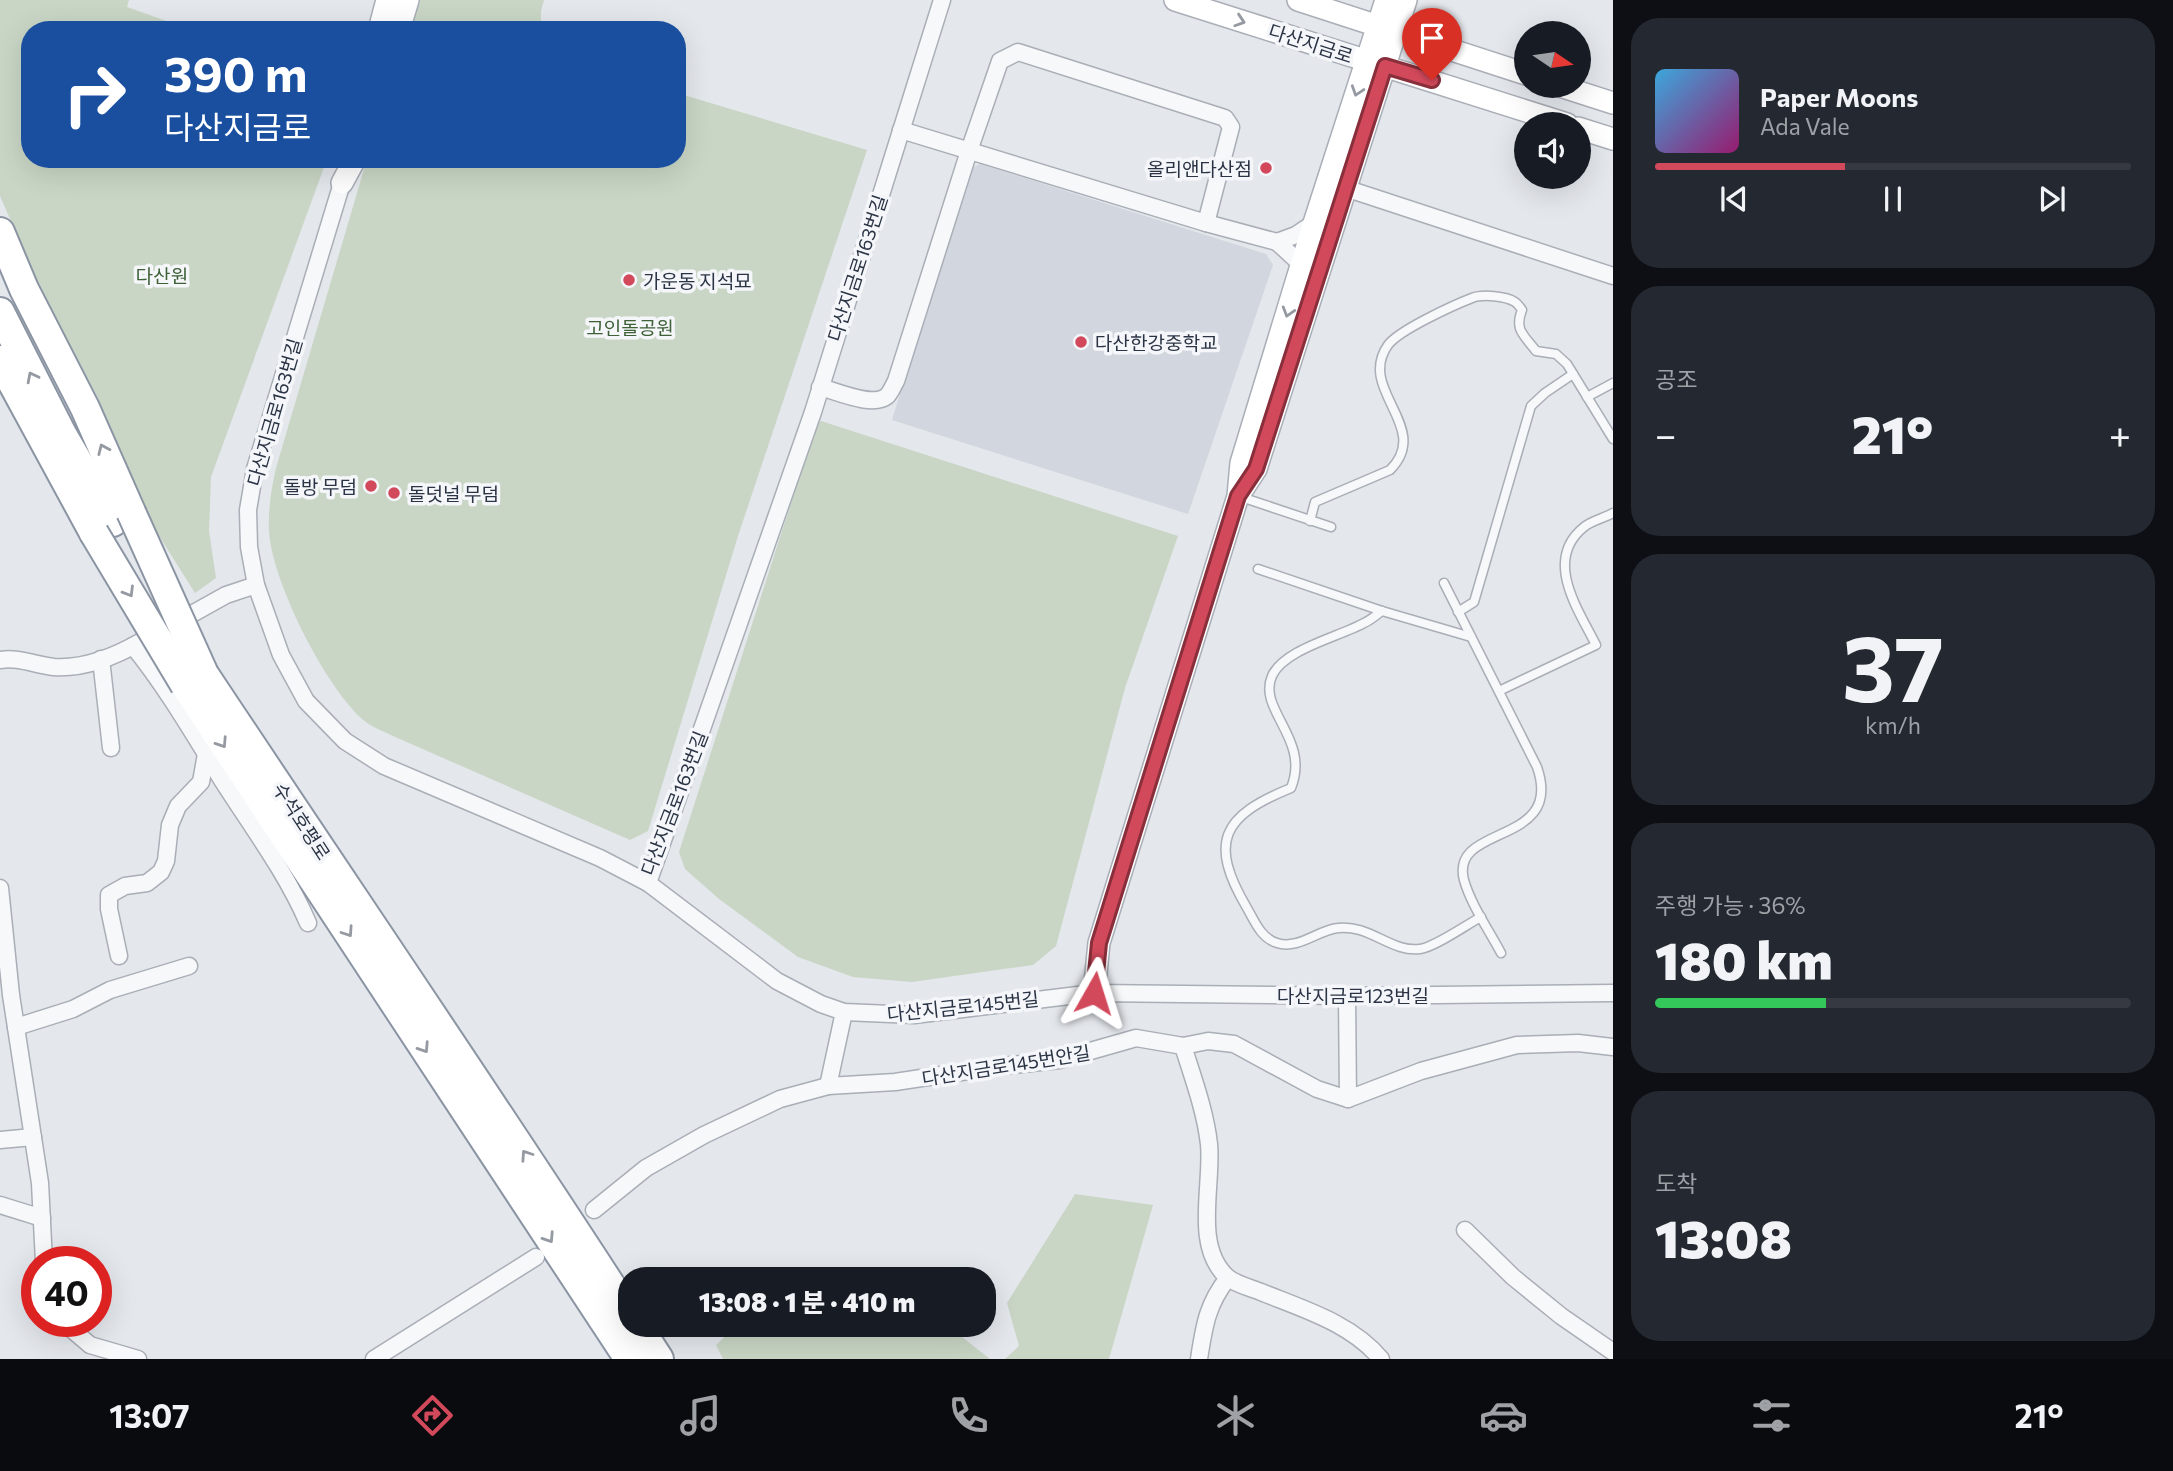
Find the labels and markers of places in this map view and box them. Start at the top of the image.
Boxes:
pin [1402,8,1462,80]
place label: 올리앤다산점 [1147,157,1252,180]
marker: 올리앤다산점 [1258,160,1274,176]
place label: 가운동 지석묘 [643,269,752,292]
marker: 가운동 지석묘 [621,272,637,288]
place label: 다산한강중학교 [1095,331,1217,354]
marker: 다산한강중학교 [1073,334,1089,350]
place label: 돌방 무덤 [283,475,357,498]
marker: 돌방 무덤 [363,478,379,494]
place label: 돌덧널 무덤 [408,482,499,505]
marker: 돌덧널 무덤 [386,485,402,501]

